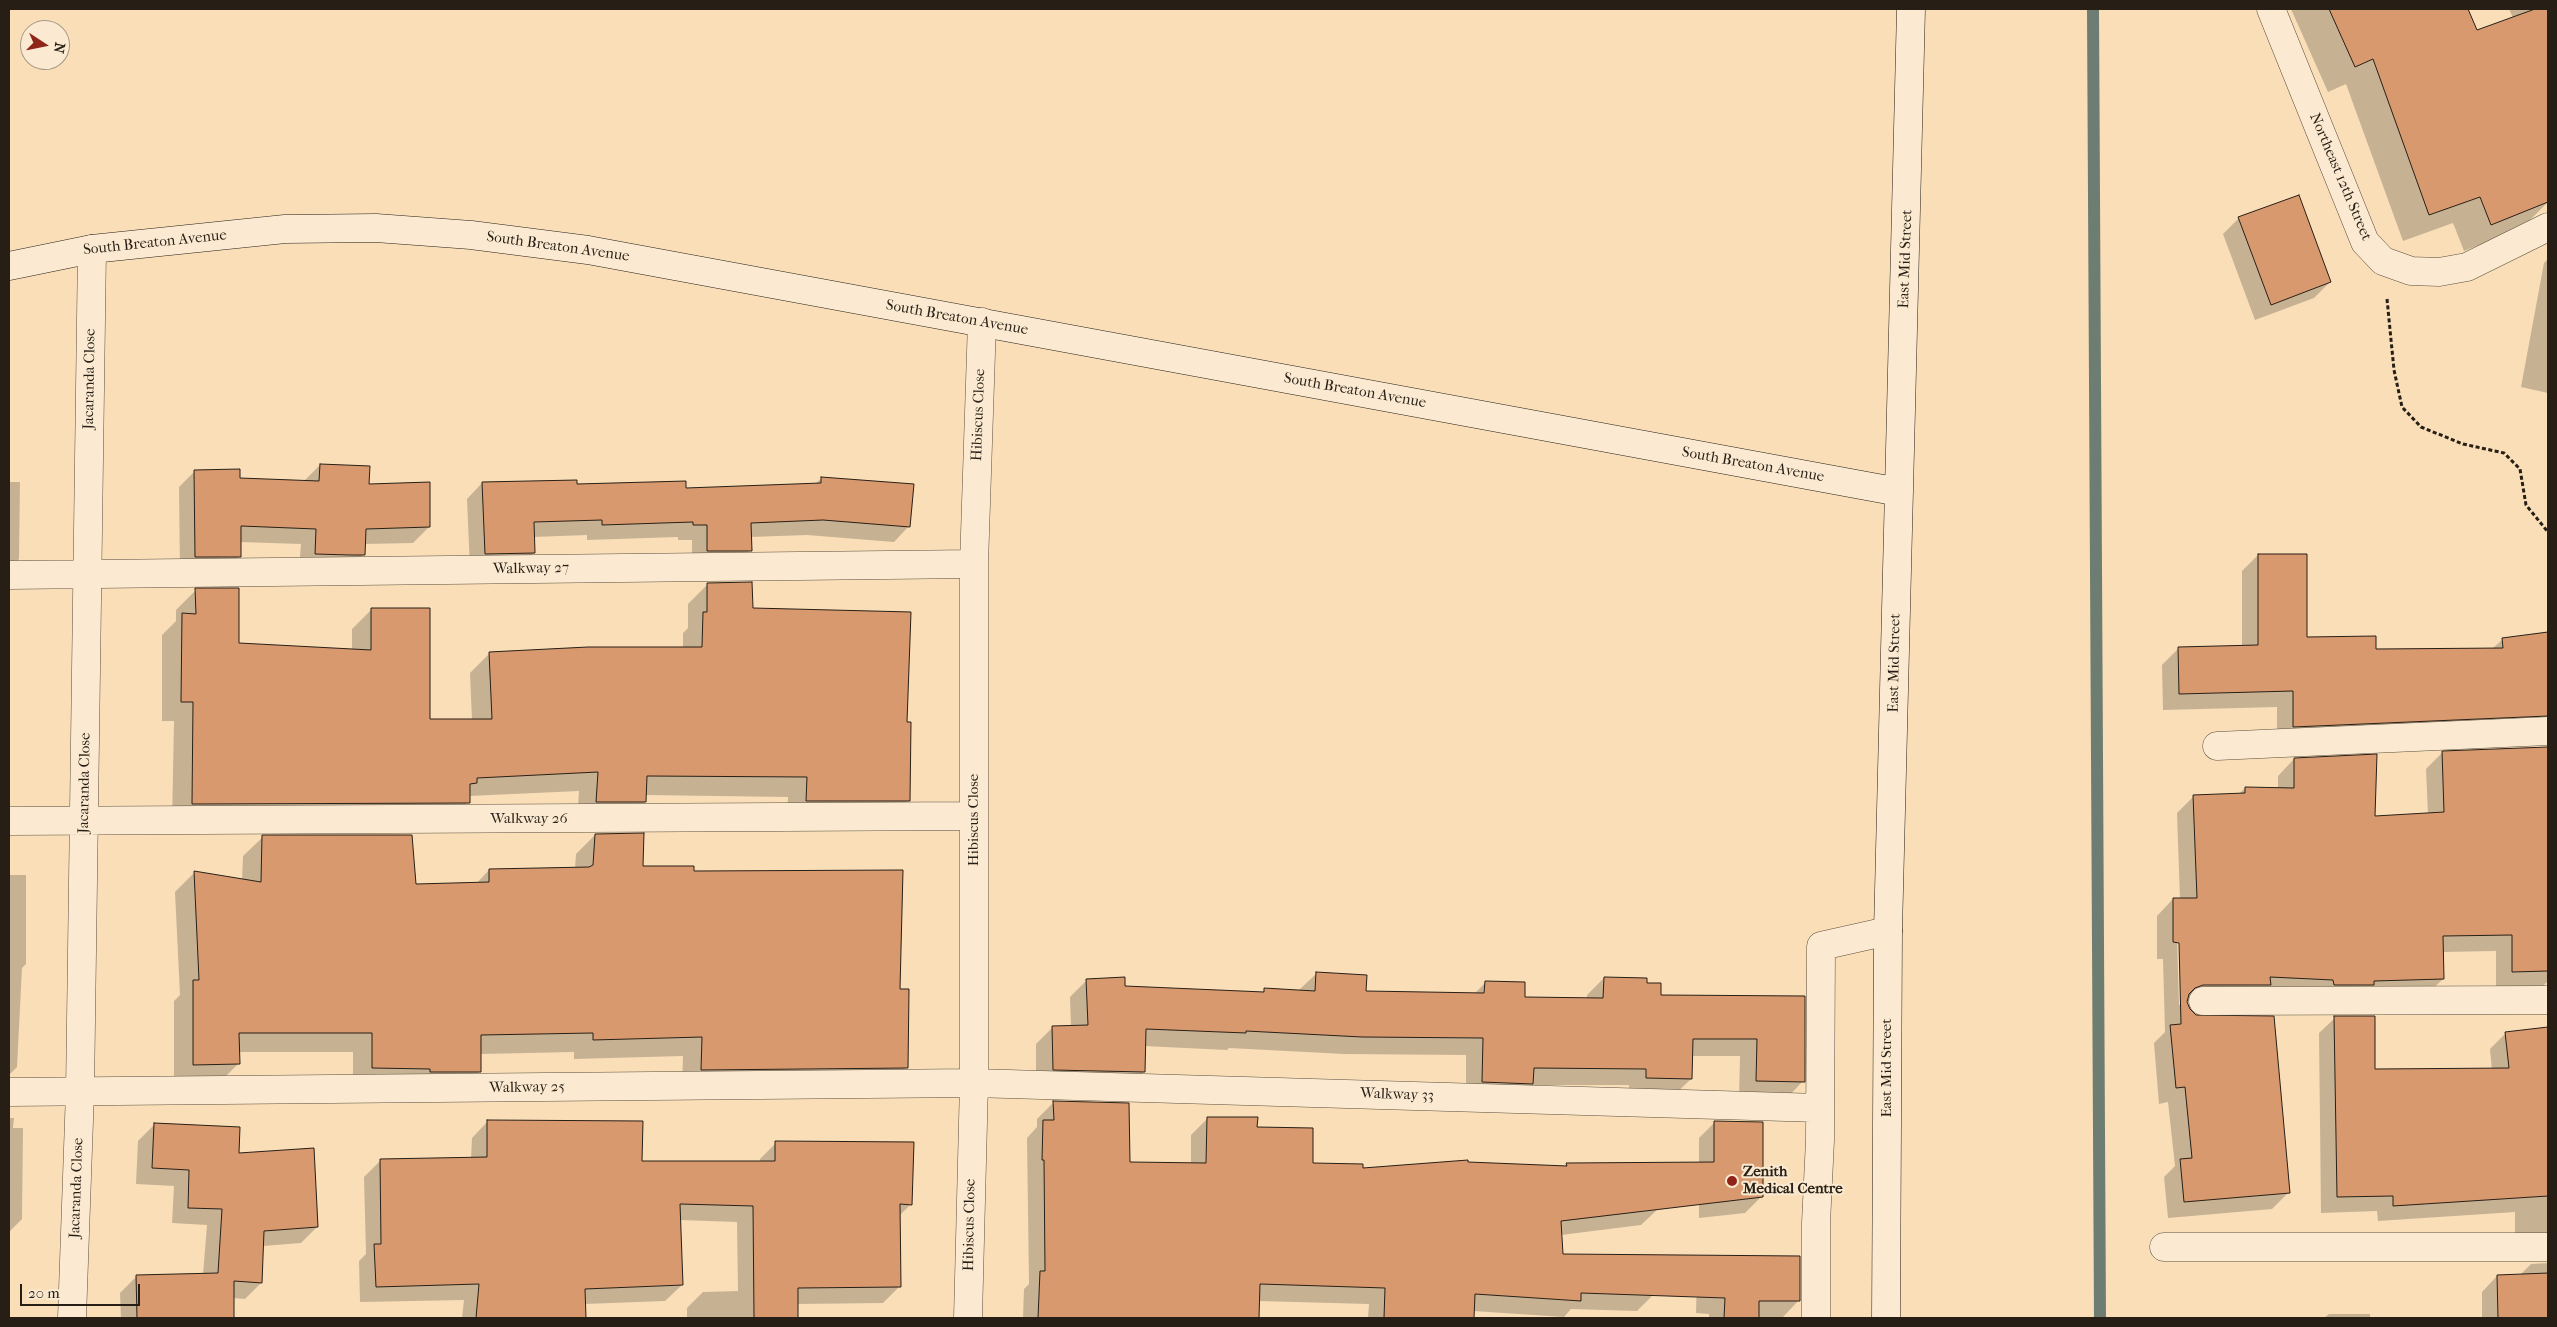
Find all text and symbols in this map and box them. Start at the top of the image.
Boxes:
north arrow [20,20,70,70]
text: N [50,41,69,55]
street label: Northeast 12th Street [2305,110,2375,244]
street label: East Mid Street [1895,209,1917,309]
street label: South Breaton Avenue [82,227,228,259]
street label: South Breaton Avenue [485,228,631,266]
street label: South Breaton Avenue [884,297,1030,339]
street label: Jacaranda Close [80,328,100,430]
street label: Hibiscus Close [968,368,990,462]
street label: South Breaton Avenue [1282,370,1428,412]
street label: South Breaton Avenue [1680,444,1826,486]
street label: Walkway 27 [493,559,569,579]
street label: East Mid Street [1885,613,1905,713]
street label: Jacaranda Close [75,732,95,834]
street label: Hibiscus Close [965,774,983,866]
street label: Walkway 26 [490,810,568,828]
street label: East Mid Street [1878,1018,1896,1118]
street label: Walkway 25 [489,1078,565,1098]
street label: Walkway 33 [1360,1085,1434,1105]
street label: Jacaranda Close [66,1137,88,1239]
place label: Zenith Medical Centre [1743,1163,1843,1198]
marker: Zenith Medical Centre [1725,1174,1739,1188]
street label: Hibiscus Close [960,1179,980,1271]
scale bar [22,1274,142,1306]
text: 20 m [28,1284,60,1302]

